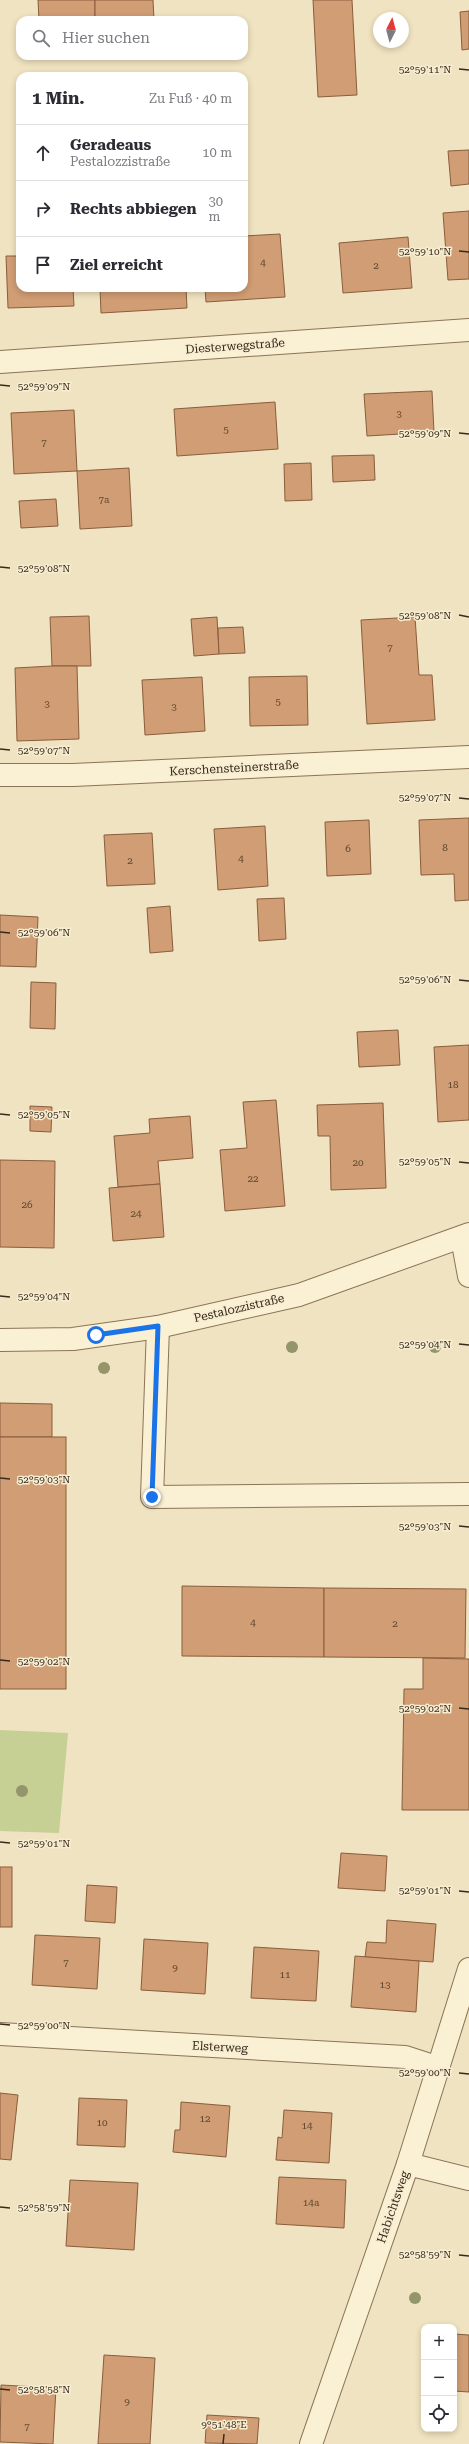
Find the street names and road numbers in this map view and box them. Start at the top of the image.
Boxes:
street label: Diesterwegstraße [185,335,286,356]
street label: Kerschensteinerstraße [169,758,300,778]
street label: Pestalozzistraße [192,1291,286,1325]
street label: Elsterweg [192,2039,249,2055]
street label: Habichtsweg [374,2169,412,2245]

